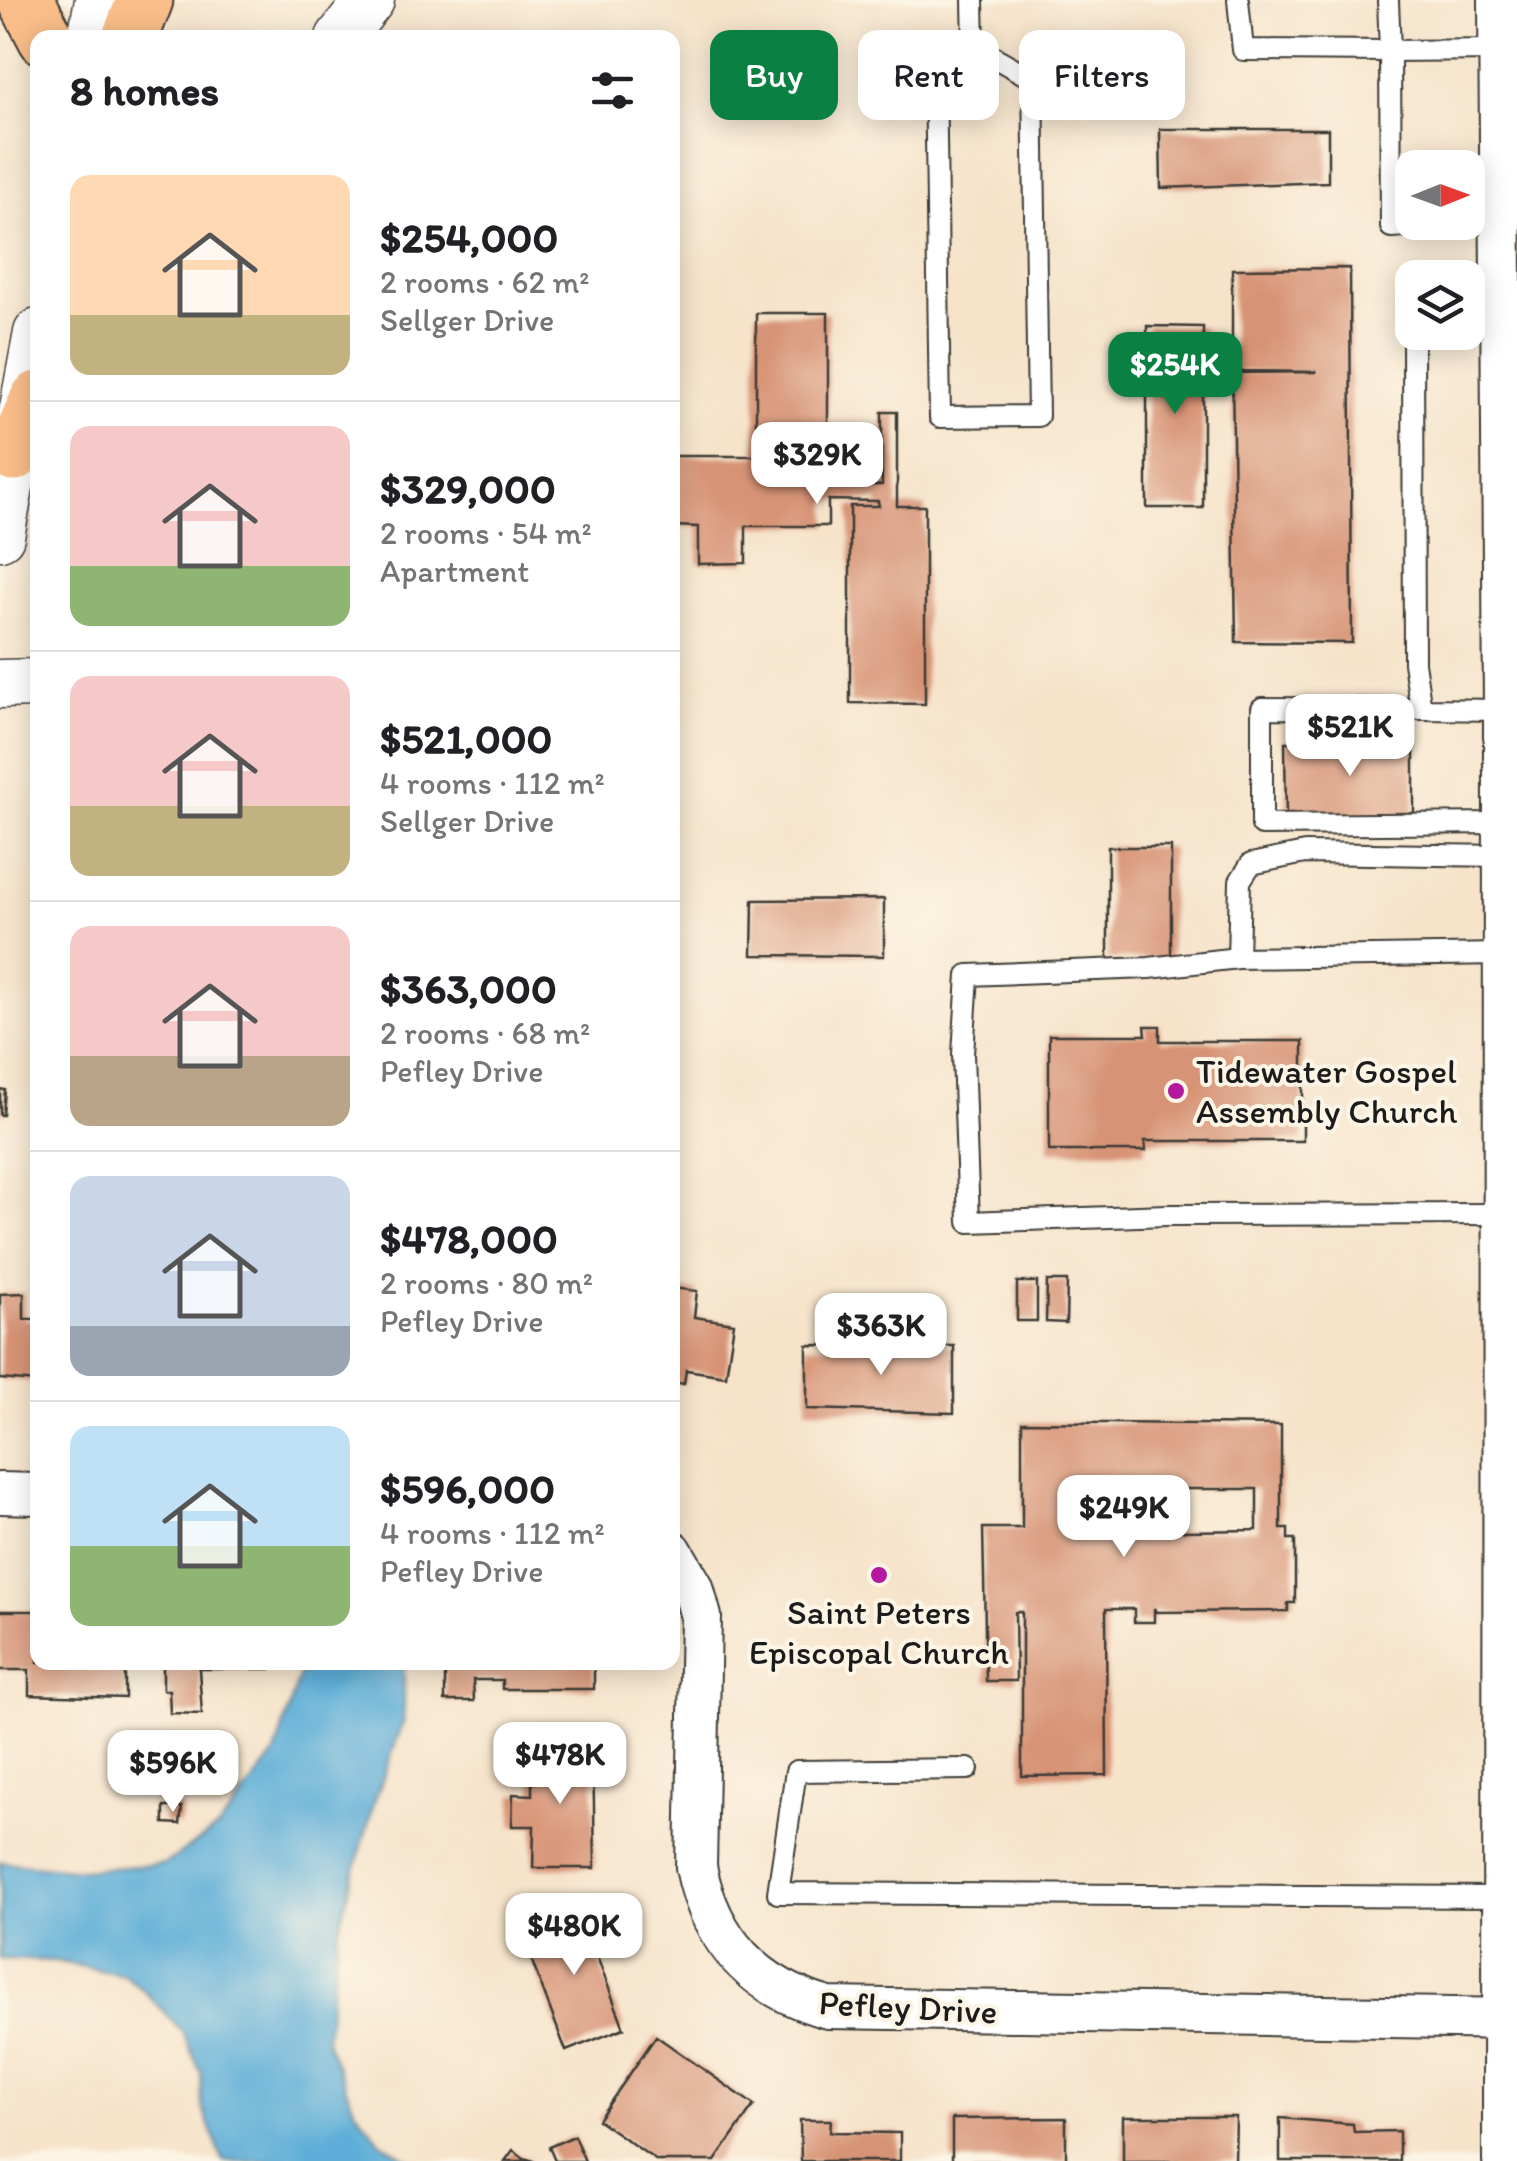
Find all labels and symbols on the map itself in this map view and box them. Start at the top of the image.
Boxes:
north arrow [1395,150,1485,240]
pin: $254K [1105,332,1245,417]
pin: $329K [747,422,887,507]
pin: $521K [1280,694,1420,779]
place label: Tidewater Gospel Assembly Church [1196,1050,1458,1132]
marker: Tidewater Gospel Assembly Church [1165,1080,1187,1102]
pin: $363K [811,1293,951,1378]
pin: $249K [1054,1475,1194,1560]
marker: Saint Peters Episcopal Church [868,1564,890,1586]
place label: Saint Peters Episcopal Church [749,1591,1009,1673]
pin: $478K [490,1722,630,1807]
pin: $596K [103,1730,243,1815]
pin: $480K [504,1893,644,1978]
street label: Pefley Drive [818,1981,998,2033]

